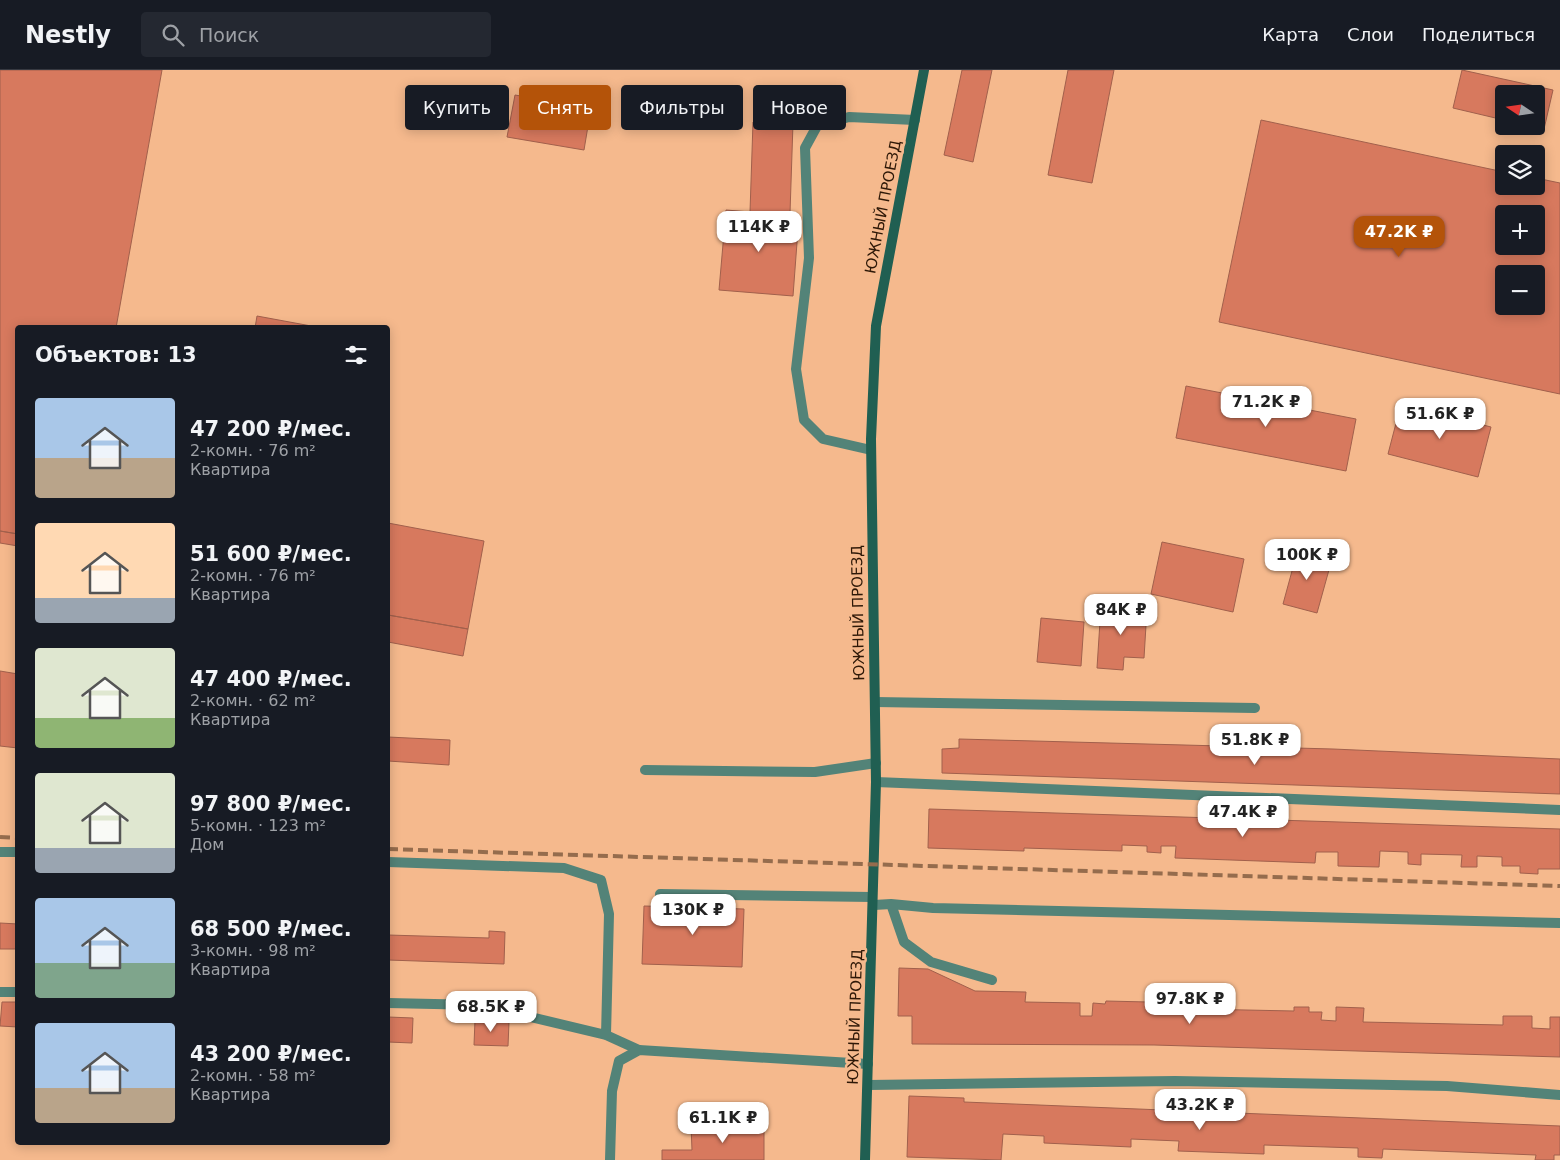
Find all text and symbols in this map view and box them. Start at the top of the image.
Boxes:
search box [141,12,491,57]
text: Nestly [25,21,111,49]
icon: search [159,21,187,49]
text: Поиск [199,24,259,46]
text: Карта [1262,24,1319,45]
text: Слои [1347,24,1394,45]
text: Поделиться [1422,24,1535,45]
chip: Купить [405,85,509,130]
chip: Снять [519,85,611,130]
chip: Фильтры [621,85,743,130]
chip: Новое [753,85,846,130]
north arrow [1495,85,1545,135]
map controls [1495,85,1545,315]
street label: ЮЖНЫЙ ПРОЕЗД [860,138,905,275]
button: layers [1495,145,1545,195]
button: + [1495,205,1545,255]
pin: 114K ₽ [718,210,800,253]
pin: 47.2K ₽ [1353,216,1445,258]
text: 114K ₽ [728,217,790,236]
text: 47.2K ₽ [1365,222,1433,241]
button: − [1495,265,1545,315]
icon: filters [342,341,370,369]
text: Объектов: 13 [35,343,197,367]
pin: 71.2K ₽ [1220,386,1312,428]
text: 71.2K ₽ [1232,392,1300,411]
pin: 51.6K ₽ [1394,398,1486,440]
text: 51.6K ₽ [1406,404,1474,423]
text: 47 200 ₽/мес. [190,417,352,441]
icon: home [75,418,135,478]
text: 2-комн. · 76 m² [190,441,316,460]
text: Квартира [190,460,270,479]
pin: 100K ₽ [1266,538,1348,581]
text: 51 600 ₽/мес. [190,542,352,566]
icon: home [75,543,135,603]
street label: ЮЖНЫЙ ПРОЕЗД [847,545,868,681]
text: 100K ₽ [1276,545,1338,564]
text: 2-комн. · 76 m² [190,566,316,585]
text: Квартира [190,585,270,604]
pin: 84K ₽ [1086,594,1156,636]
text: 84K ₽ [1095,600,1147,619]
text: 47 400 ₽/мес. [190,667,352,691]
icon: home [75,668,135,728]
text: 2-комн. · 62 m² [190,691,316,710]
text: Квартира [190,710,270,729]
pin: 51.8K ₽ [1209,724,1301,766]
text: 51.8K ₽ [1221,730,1289,749]
text: 97 800 ₽/мес. [190,792,352,816]
icon: home [75,793,135,853]
pin: 47.4K ₽ [1197,796,1289,838]
text: 47.4K ₽ [1209,802,1277,821]
text: 5-комн. · 123 m² [190,816,326,835]
text: Дом [190,835,224,854]
pin: 130K ₽ [652,894,734,936]
text: 130K ₽ [662,900,724,919]
text: 68 500 ₽/мес. [190,917,352,941]
icon: home [75,918,135,978]
text: 3-комн. · 98 m² [190,941,316,960]
street label: ЮЖНЫЙ ПРОЕЗД [843,949,866,1085]
text: Квартира [190,960,270,979]
pin: 97.8K ₽ [1144,982,1236,1025]
text: 97.8K ₽ [1156,989,1224,1008]
pin: 68.5K ₽ [445,990,537,1033]
text: 68.5K ₽ [457,997,525,1016]
text: 43 200 ₽/мес. [190,1042,352,1066]
icon: home [75,1043,135,1103]
text: 2-комн. · 58 m² [190,1066,316,1085]
text: Квартира [190,1085,270,1104]
pin: 43.2K ₽ [1154,1088,1246,1131]
text: 43.2K ₽ [1166,1095,1234,1114]
pin: 61.1K ₽ [677,1102,769,1144]
text: 61.1K ₽ [689,1108,757,1127]

